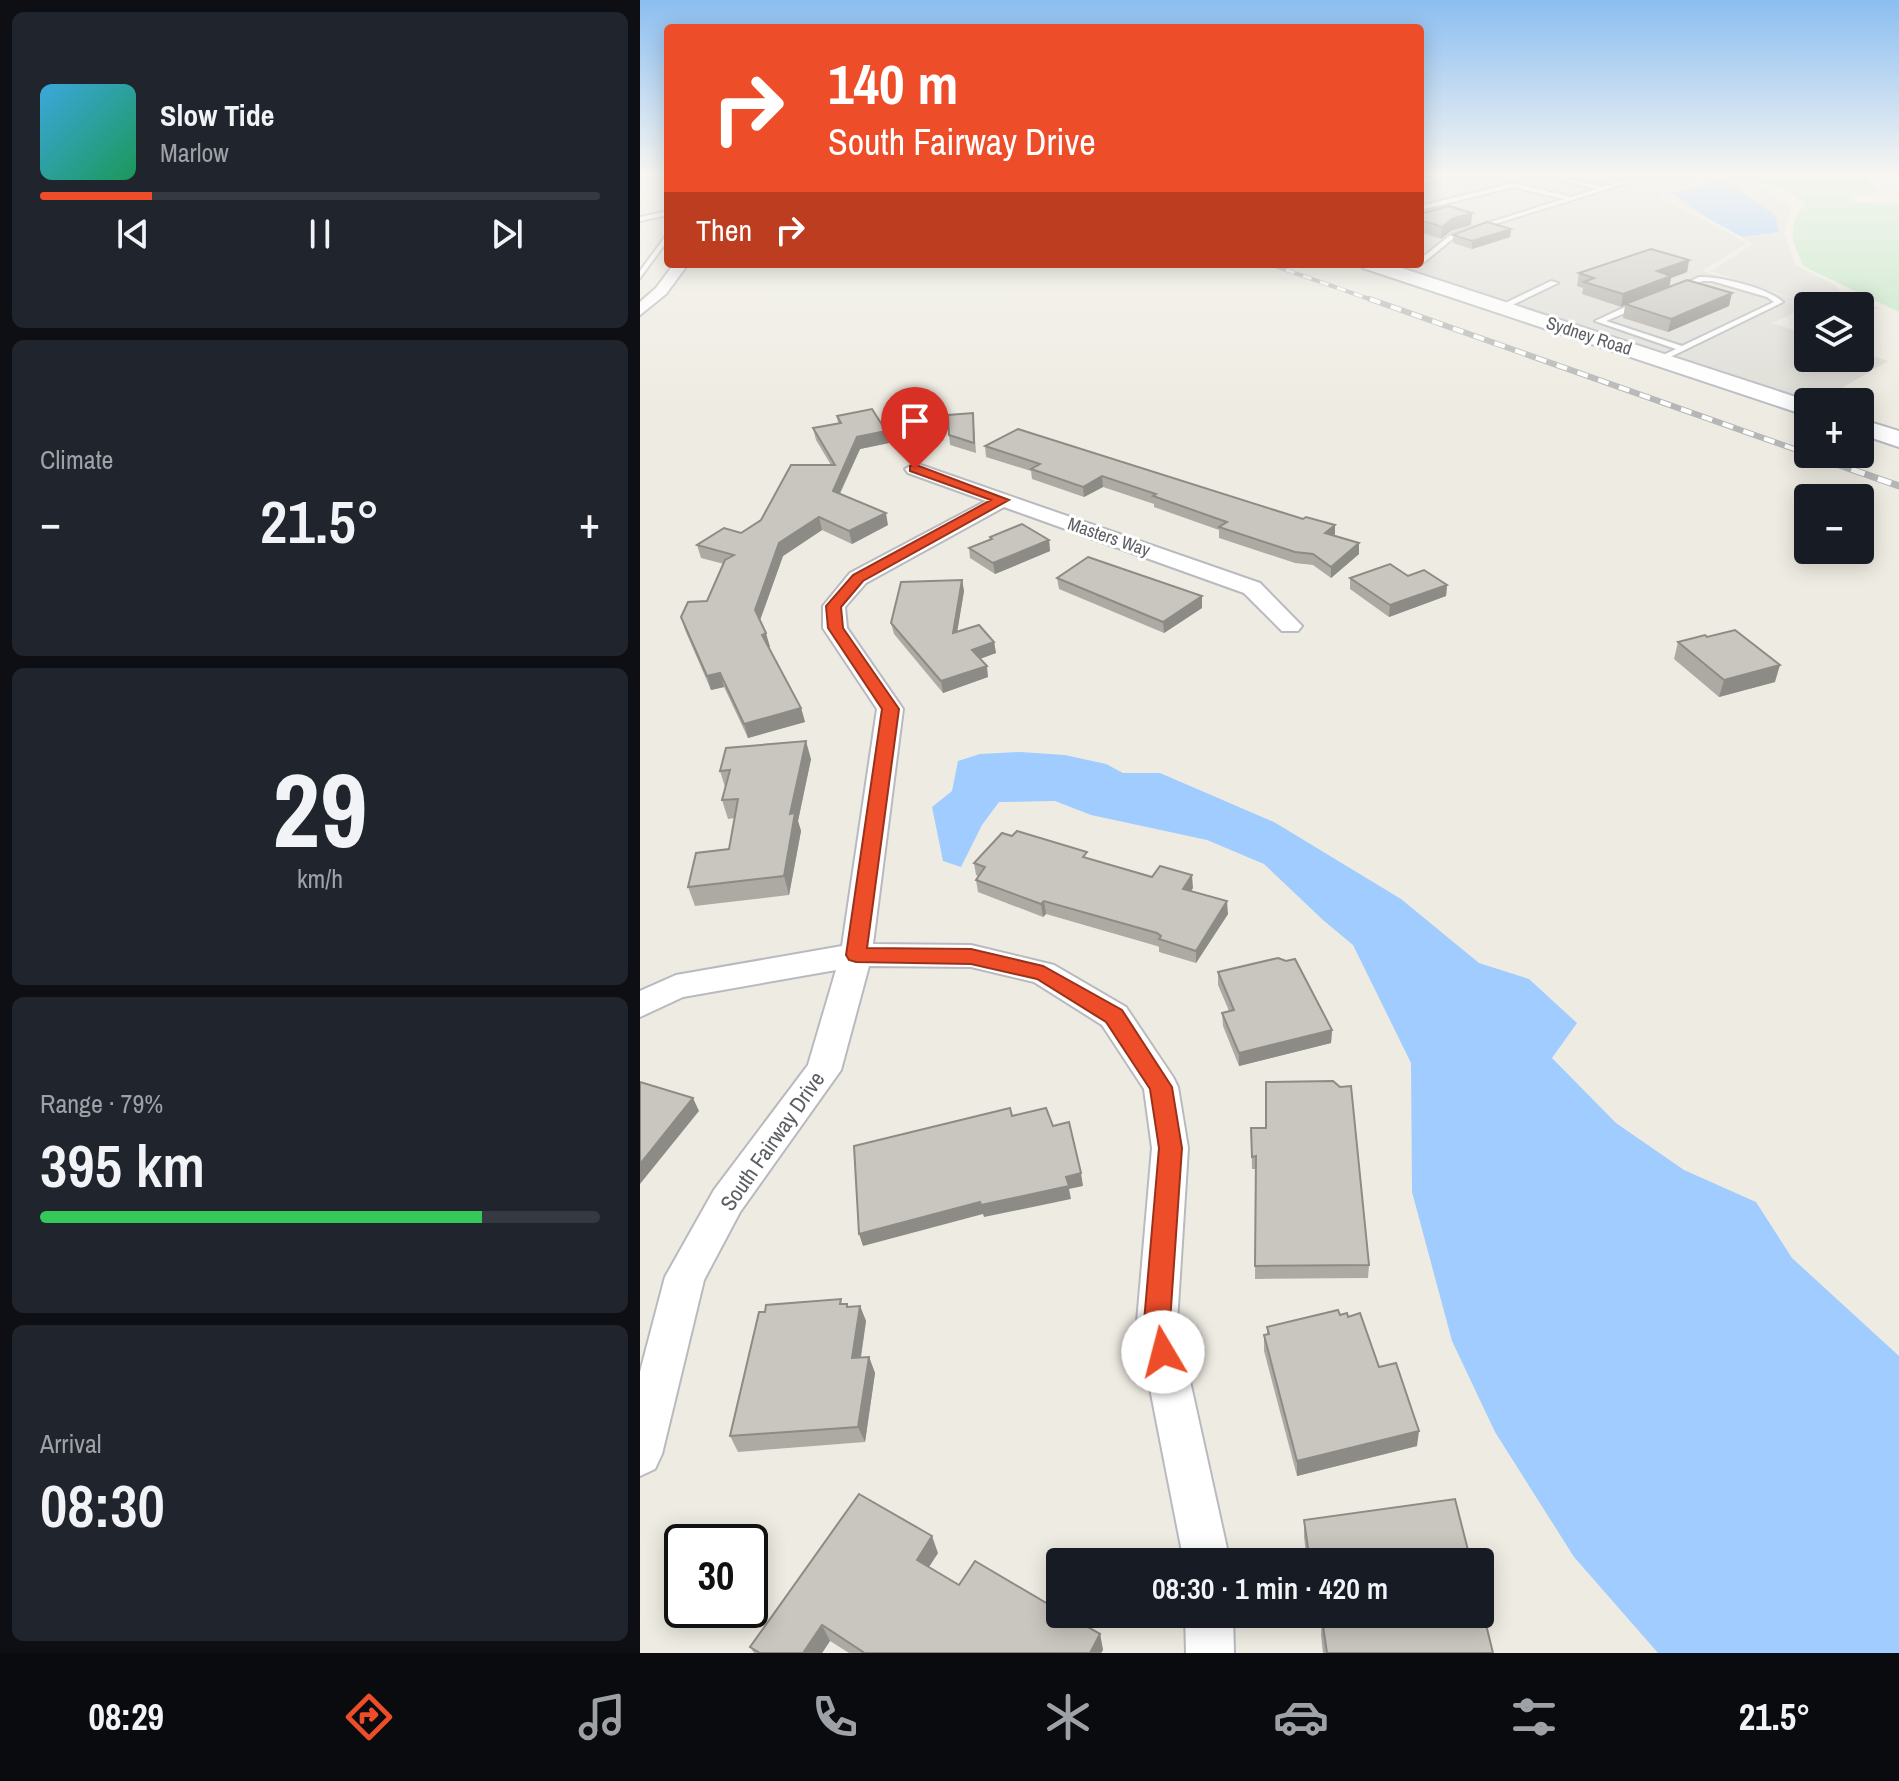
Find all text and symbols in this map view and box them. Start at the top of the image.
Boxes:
text: 140 m [828,46,958,121]
icon: right [696,56,800,160]
text: Slow Tide [160,95,274,135]
text: South Fairway Drive [828,118,1096,166]
text: Marlow [160,135,229,170]
icon: right [768,208,812,252]
text: Then [696,210,752,250]
icon: previous [111,212,155,256]
icon: pause [298,212,342,256]
icon: next [485,212,529,256]
map controls [1794,292,1874,564]
button: layers [1794,292,1874,372]
street label: Sydney Road [1543,310,1635,361]
pin [881,387,949,469]
button: + [1794,388,1874,468]
icon: arrive [893,399,937,443]
text: Climate [40,442,113,477]
text: 21.5° [260,481,380,562]
button: − [1794,484,1874,564]
text: − [40,492,61,552]
text: + [579,492,600,552]
street label: Masters Way [1065,511,1154,562]
text: 29 [273,739,367,879]
text: km/h [297,861,343,896]
street label: South Fairway Drive [713,1065,831,1217]
text: Range · 79% [40,1086,163,1121]
text: 395 km [40,1125,205,1206]
position arrow [1121,1310,1205,1394]
text: Arrival [40,1426,102,1461]
text: 08:30 [40,1465,165,1546]
speed limit sign: 30 [664,1524,768,1628]
text: 08:30 · 1 min · 420 m [1152,1568,1388,1608]
icon: directions [341,1689,397,1745]
icon: music [574,1689,630,1745]
icon: phone [807,1689,863,1745]
icon: climate [1040,1689,1096,1745]
icon: car [1273,1689,1329,1745]
icon: filters [1506,1689,1562,1745]
text: 08:29 [88,1693,164,1741]
text: 21.5° [1739,1693,1811,1741]

